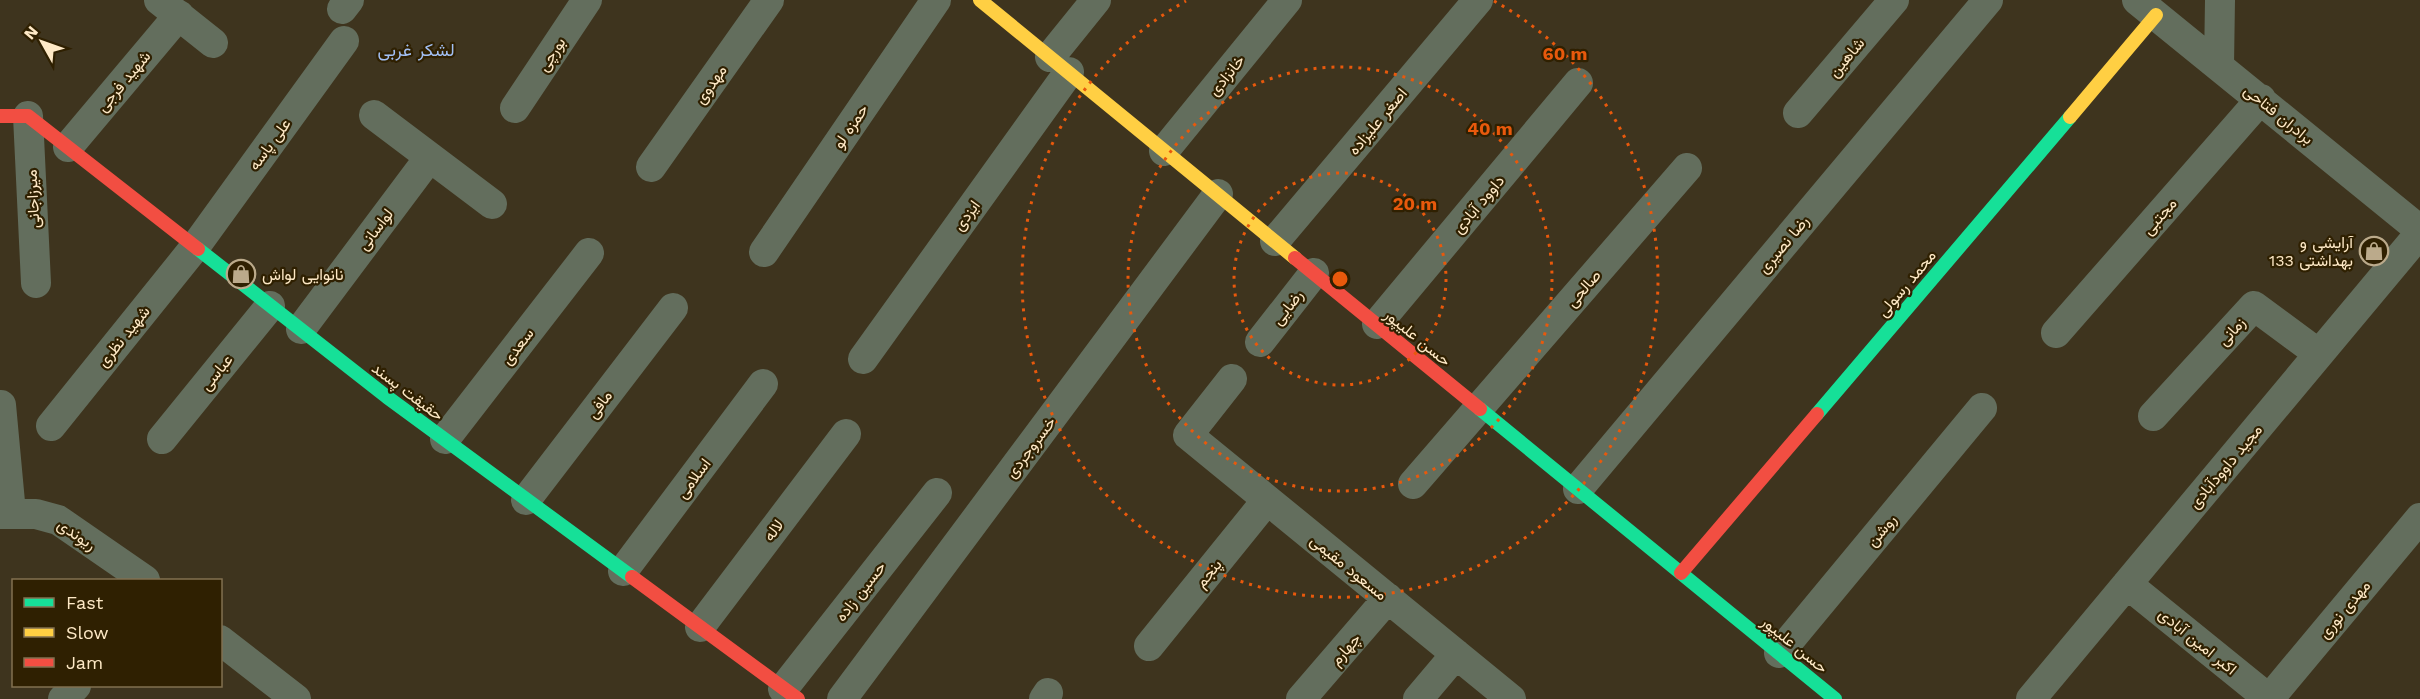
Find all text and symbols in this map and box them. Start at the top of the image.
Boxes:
north arrow [12,12,72,72]
text: N [20,22,42,43]
street label: بورچی [533,34,571,76]
street label: شاهین [1824,34,1869,82]
district label: لشکر غربی [377,39,455,61]
text: 60 m [1543,43,1587,64]
street label: شهید فرجی [92,47,155,116]
street label: خانزادی [1204,51,1250,100]
street label: مهدوی [690,61,731,108]
street label: برادران فتاحی [2239,80,2317,149]
street label: اصغر علیزاده [1344,84,1412,159]
street label: حمزه لو [829,100,873,153]
street label: علی پاسه [244,115,296,175]
text: 40 m [1467,118,1513,139]
street label: میرزاجانی [21,169,45,229]
street label: داوود آبادی [1449,171,1509,238]
text: 20 m [1393,193,1437,214]
street label: مجتبی [2138,194,2181,239]
street label: ایزدی [949,196,985,235]
street label: لواسانی [354,205,398,254]
street label: رضا نصیری [1754,212,1814,278]
place label: آرایشی و بهداشتی 133 [2269,233,2354,271]
shop icon: آرایشی و بهداشتی 133 [2358,235,2390,267]
street label: محمد رسولی [1873,246,1941,321]
shop icon: نانوایی لواش [225,258,257,290]
place label: نانوایی لواش [262,265,344,285]
street label: صالحی [1562,266,1606,312]
centre of rings [1330,269,1350,289]
street label: رضایی [1268,286,1308,329]
street label: شهید نظری [93,302,155,371]
street label: حسن علیپور [1378,304,1455,372]
street label: زمانی [2214,313,2250,350]
street label: سعدی [497,324,538,369]
street label: عباسی [196,350,237,395]
street label: حقیقت پسند [367,358,448,426]
street label: مافی [583,386,617,423]
street label: خسروجردی [1001,413,1061,482]
street label: مجید داوودآبادی [2185,420,2267,513]
street label: اسلامی [672,455,715,503]
street label: روشن [1862,510,1901,551]
street label: ریوندی [53,515,100,555]
street label: لاله [759,516,788,545]
street label: مسعود مقیمی [1306,531,1391,605]
street label: پنجم [1191,555,1227,593]
street label: حسین زاده [831,557,891,626]
street label: مهدی نوری [2315,576,2375,643]
legend [12,579,222,687]
text: Fast [66,592,104,613]
street label: اکبر امین آبادی [2154,604,2241,679]
street label: حسن علیپور [1755,611,1832,679]
text: Slow [66,622,109,643]
street label: چهارم [1326,629,1366,671]
text: Jam [66,652,103,673]

